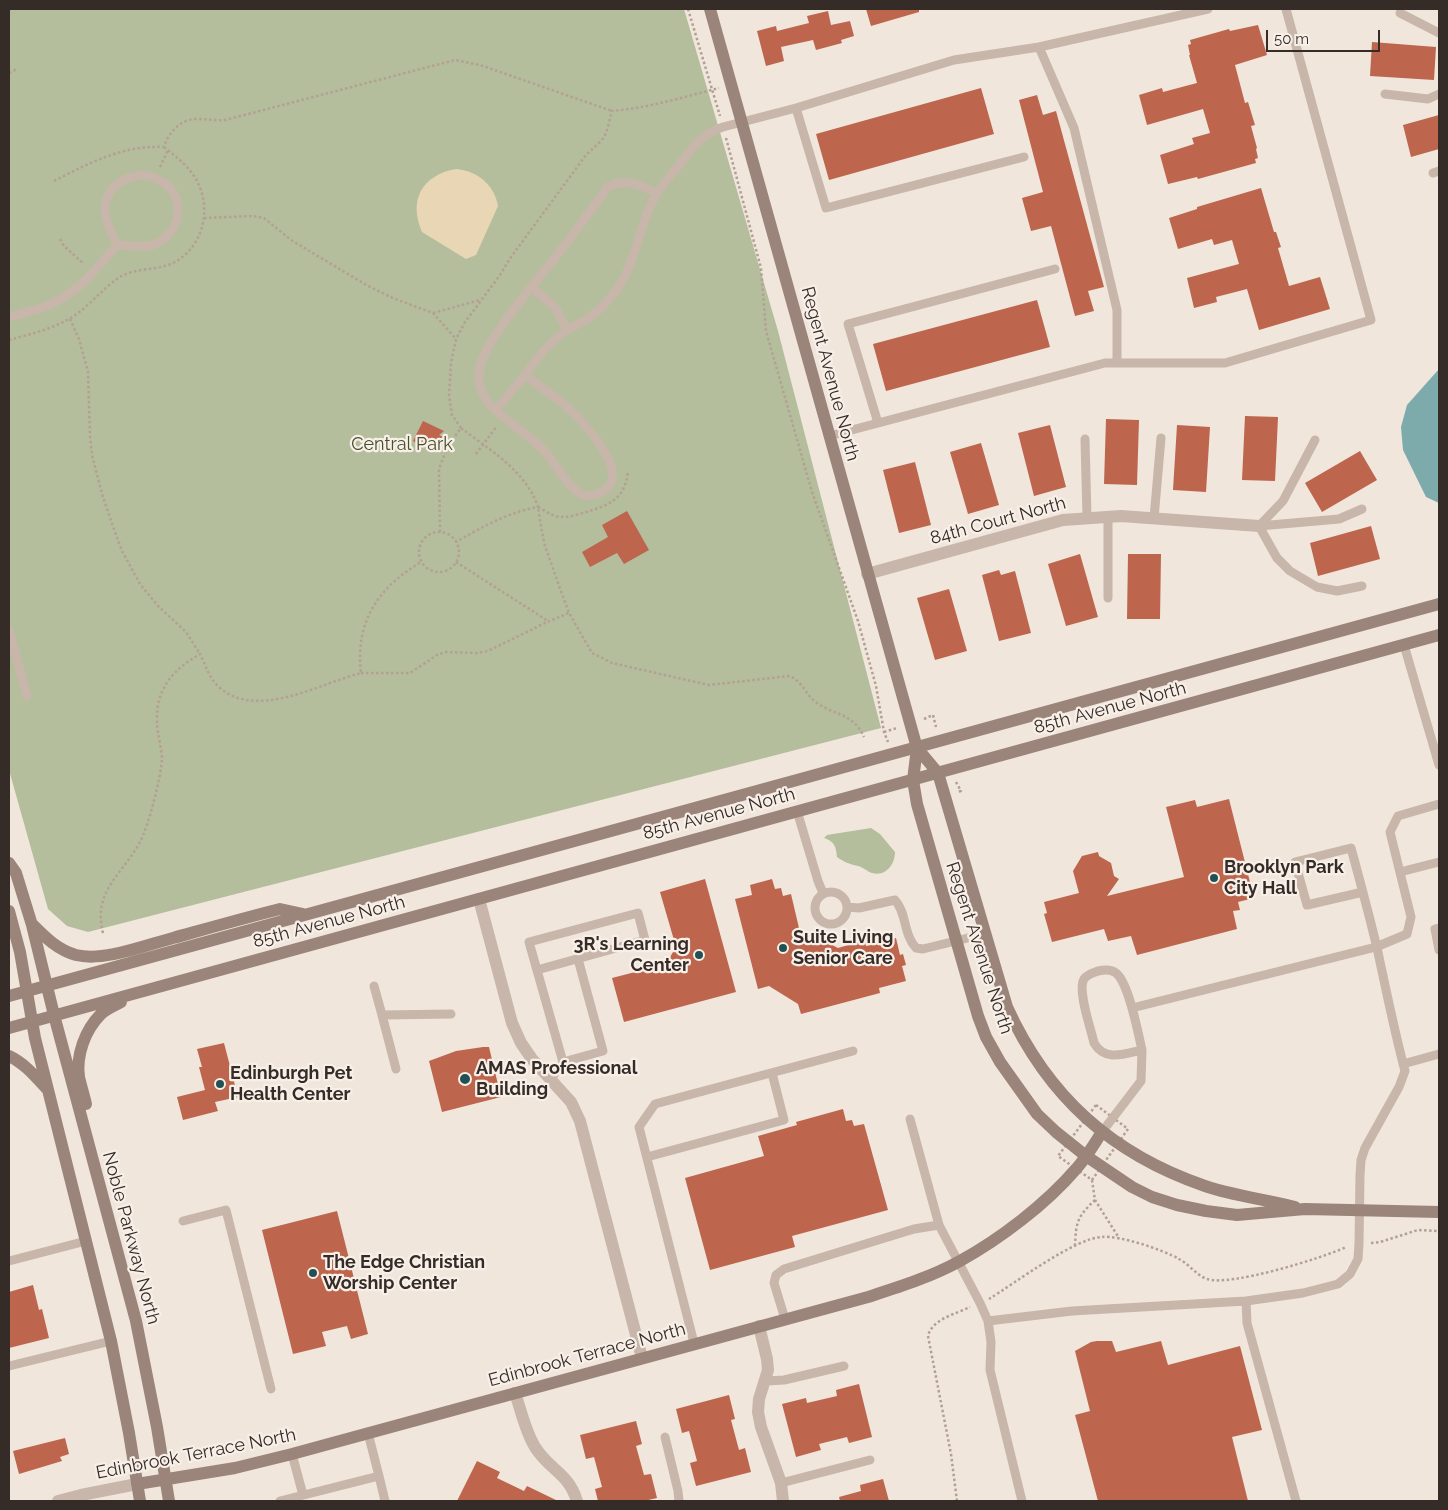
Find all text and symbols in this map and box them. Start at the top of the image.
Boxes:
scale bar [1268,20,1382,52]
text: 50 m [1274,30,1309,48]
street label: Regent Avenue North [796,284,864,464]
park label: Central Park [351,434,453,456]
street label: 84th Court North [928,493,1068,549]
street label: 85th Avenue North [1032,677,1188,739]
street label: 85th Avenue North [641,783,797,845]
place label: Brooklyn Park City Hall [1224,857,1344,900]
street label: Regent Avenue North [941,859,1017,1037]
marker: Brooklyn Park City Hall [1208,872,1220,884]
street label: 85th Avenue North [251,891,407,953]
place label: Suite Living Senior Care [793,927,893,970]
place label: 3R's Learning Center [573,934,689,976]
marker: Suite Living Senior Care [777,942,789,954]
marker: 3R's Learning Center [693,949,705,961]
place label: AMAS Professional Building [476,1058,637,1100]
place label: Edinburgh Pet Health Center [230,1063,352,1106]
marker: AMAS Professional Building [458,1072,472,1086]
marker: Edinburgh Pet Health Center [214,1078,226,1090]
street label: Noble Parkway North [98,1149,164,1327]
place label: The Edge Christian Worship Center [323,1252,485,1294]
marker: The Edge Christian Worship Center [307,1267,319,1279]
street label: Edinbrook Terrace North [486,1318,688,1392]
street label: Edinbrook Terrace North [94,1424,298,1484]

